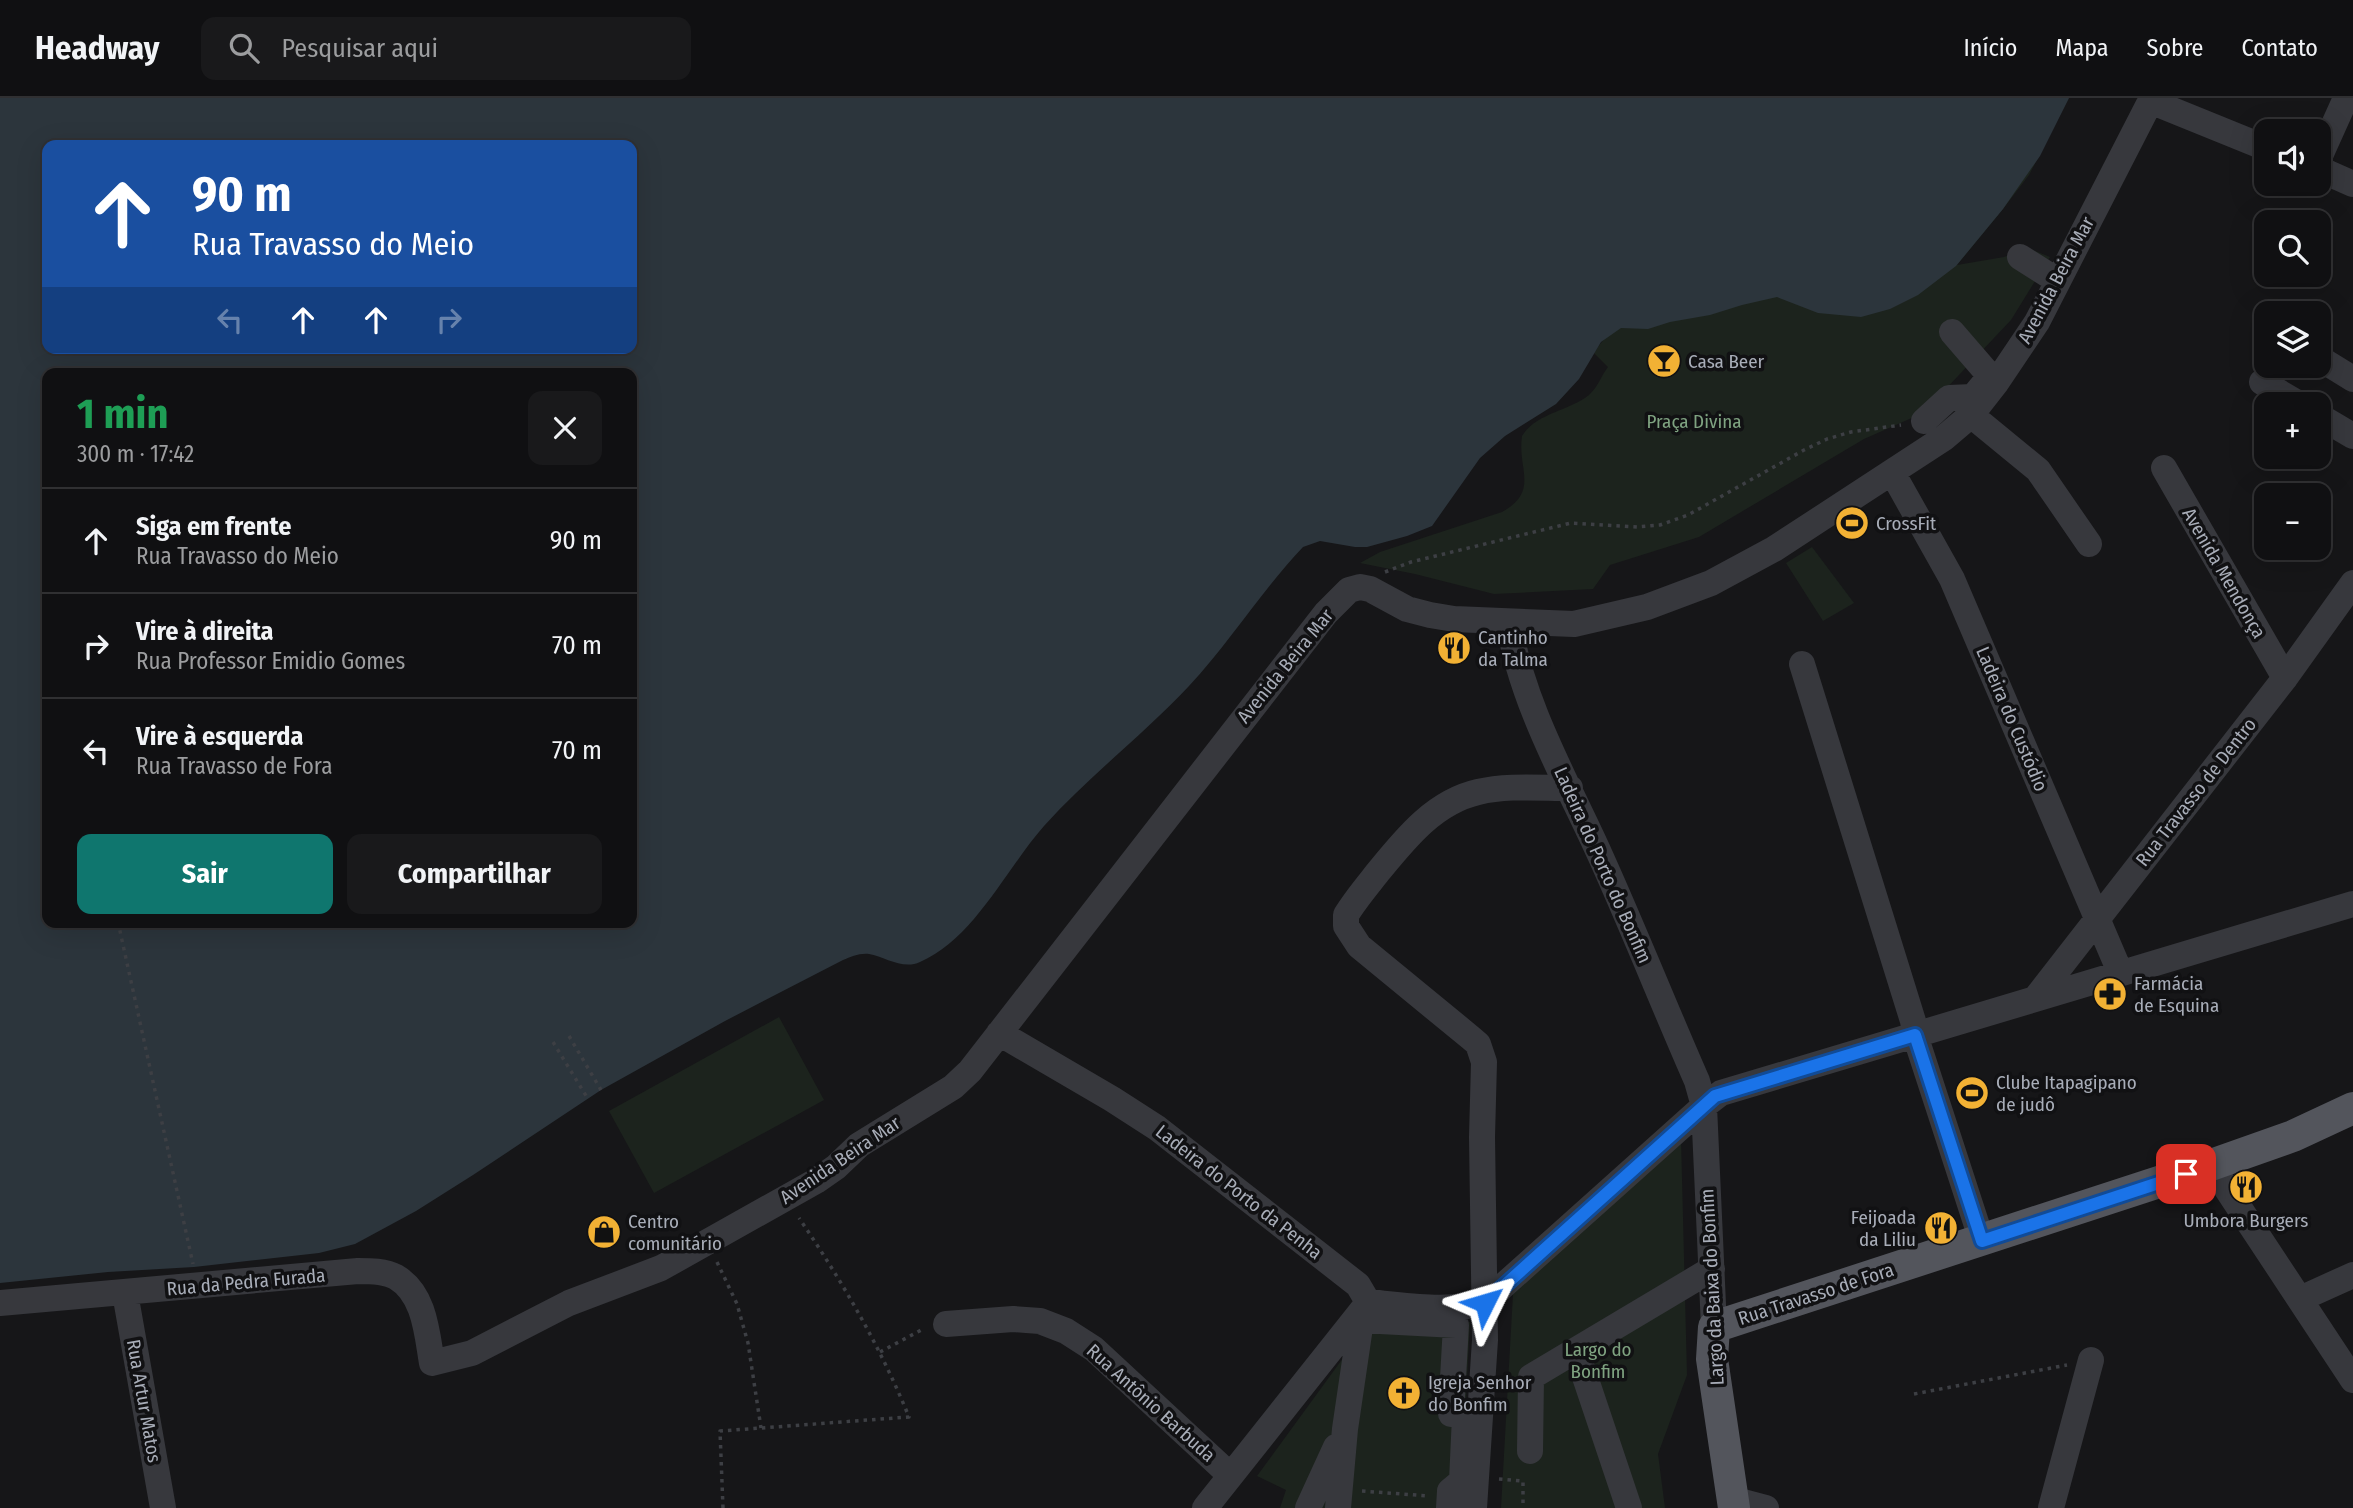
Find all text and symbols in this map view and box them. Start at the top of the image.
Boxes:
search box [201,17,691,80]
text: Headway [35,28,159,68]
icon: search [225,29,263,67]
text: Pesquisar aqui [281,33,438,64]
text: Início [1964,34,2017,62]
text: Mapa [2055,34,2109,62]
text: Sobre [2147,34,2203,62]
text: Contato [2241,34,2318,62]
map controls [2254,119,2331,560]
button: sound [2254,119,2331,196]
text: 90 m [192,165,292,224]
icon: ahead [77,168,168,259]
button: search [2254,210,2331,287]
street label: Avenida Beira Mar [2013,212,2099,347]
text: Rua Travasso do Meio [192,225,474,263]
icon: left [211,301,249,339]
icon: ahead [284,301,322,339]
icon: ahead [357,301,395,339]
icon: right [430,301,468,339]
button: layers [2254,301,2331,378]
bar icon: Casa Beer [1645,342,1683,380]
place label: Casa Beer [1688,350,1765,373]
text: 1 min [77,389,168,439]
button: close [528,391,602,465]
button: + [2254,392,2331,469]
park label: Praça Divina [1646,410,1742,433]
text: 300 m · 17:42 [77,440,194,468]
button: − [2254,483,2331,560]
sports icon: CrossFit [1833,504,1871,542]
street label: Avenida Mendonça [2177,504,2271,642]
text: Siga em frente [136,511,291,542]
place label: CrossFit [1876,512,1937,535]
icon: ahead [77,522,115,560]
text: 90 m [550,525,602,556]
text: Rua Travasso do Meio [136,542,339,570]
street label: Avenida Beira Mar [1232,604,1338,728]
text: Vire à direita [136,616,274,647]
place label: Cantinho da Talma [1478,626,1548,671]
icon: right [77,627,115,665]
restaurant icon: Cantinho da Talma [1435,629,1473,667]
text: 70 m [552,630,602,661]
street label: Ladeira do Custódio [1971,643,2053,795]
text: Rua Professor Emidio Gomes [136,647,405,675]
street label: Rua Travasso de Dentro [2131,713,2261,871]
text: Vire à esquerda [136,721,303,752]
icon: left [77,732,115,770]
text: 70 m [552,735,602,766]
text: Rua Travasso de Fora [136,752,332,780]
street label: Ladeira do Porto do Bonfim [1549,763,1657,967]
button: Sair [77,834,333,914]
button: Compartilhar [347,834,602,914]
place label: Farmácia de Esquina [2134,972,2219,1017]
pharmacy icon: Farmácia de Esquina [2091,975,2129,1013]
place label: Clube Itapagipano de judô [1996,1071,2137,1116]
sports icon: Clube Itapagipano de judô [1953,1074,1991,1112]
street label: Avenida Beira Mar [775,1111,905,1209]
street label: Ladeira do Porto da Penha [1151,1120,1327,1264]
pin [2156,1144,2216,1204]
icon: arrive [2167,1155,2205,1193]
restaurant icon: Umbora Burgers [2227,1168,2265,1206]
street label: Largo da Baixa do Bonfim [1695,1188,1729,1386]
place label: Feijoada da Liliu [1851,1206,1916,1251]
restaurant icon: Feijoada da Liliu [1922,1209,1960,1247]
place label: Umbora Burgers [2184,1209,2308,1232]
place label: Centro comunitário [628,1210,722,1255]
shop icon: Centro comunitário [585,1213,623,1251]
street label: Rua Travasso de Fora [1735,1258,1897,1330]
street label: Rua da Pedra Furada [166,1264,326,1300]
position arrow [1448,1266,1522,1340]
street label: Rua Artur Matos [122,1338,166,1464]
park label: Largo do Bonfim [1564,1338,1632,1383]
street label: Rua Antônio Barbuda [1082,1339,1220,1467]
place label: Igreja Senhor do Bonfim [1428,1371,1532,1416]
church icon: Igreja Senhor do Bonfim [1385,1374,1423,1412]

